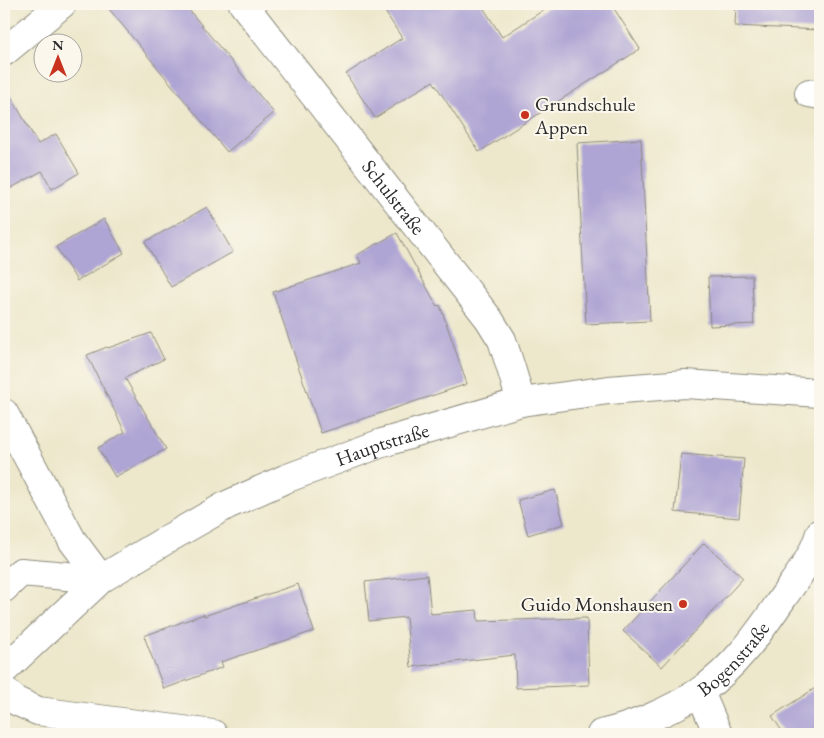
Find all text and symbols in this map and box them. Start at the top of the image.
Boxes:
north arrow [32,32,82,82]
text: N [52,36,64,54]
place label: Grundschule Appen [534,91,636,140]
marker: Grundschule Appen [519,109,531,121]
street label: Schulstraße [356,154,431,240]
street label: Hauptstraße [332,417,432,472]
place label: Guido Monshausen [521,591,673,617]
marker: Guido Monshausen [677,598,689,610]
street label: Bogenstraße [692,616,775,702]

